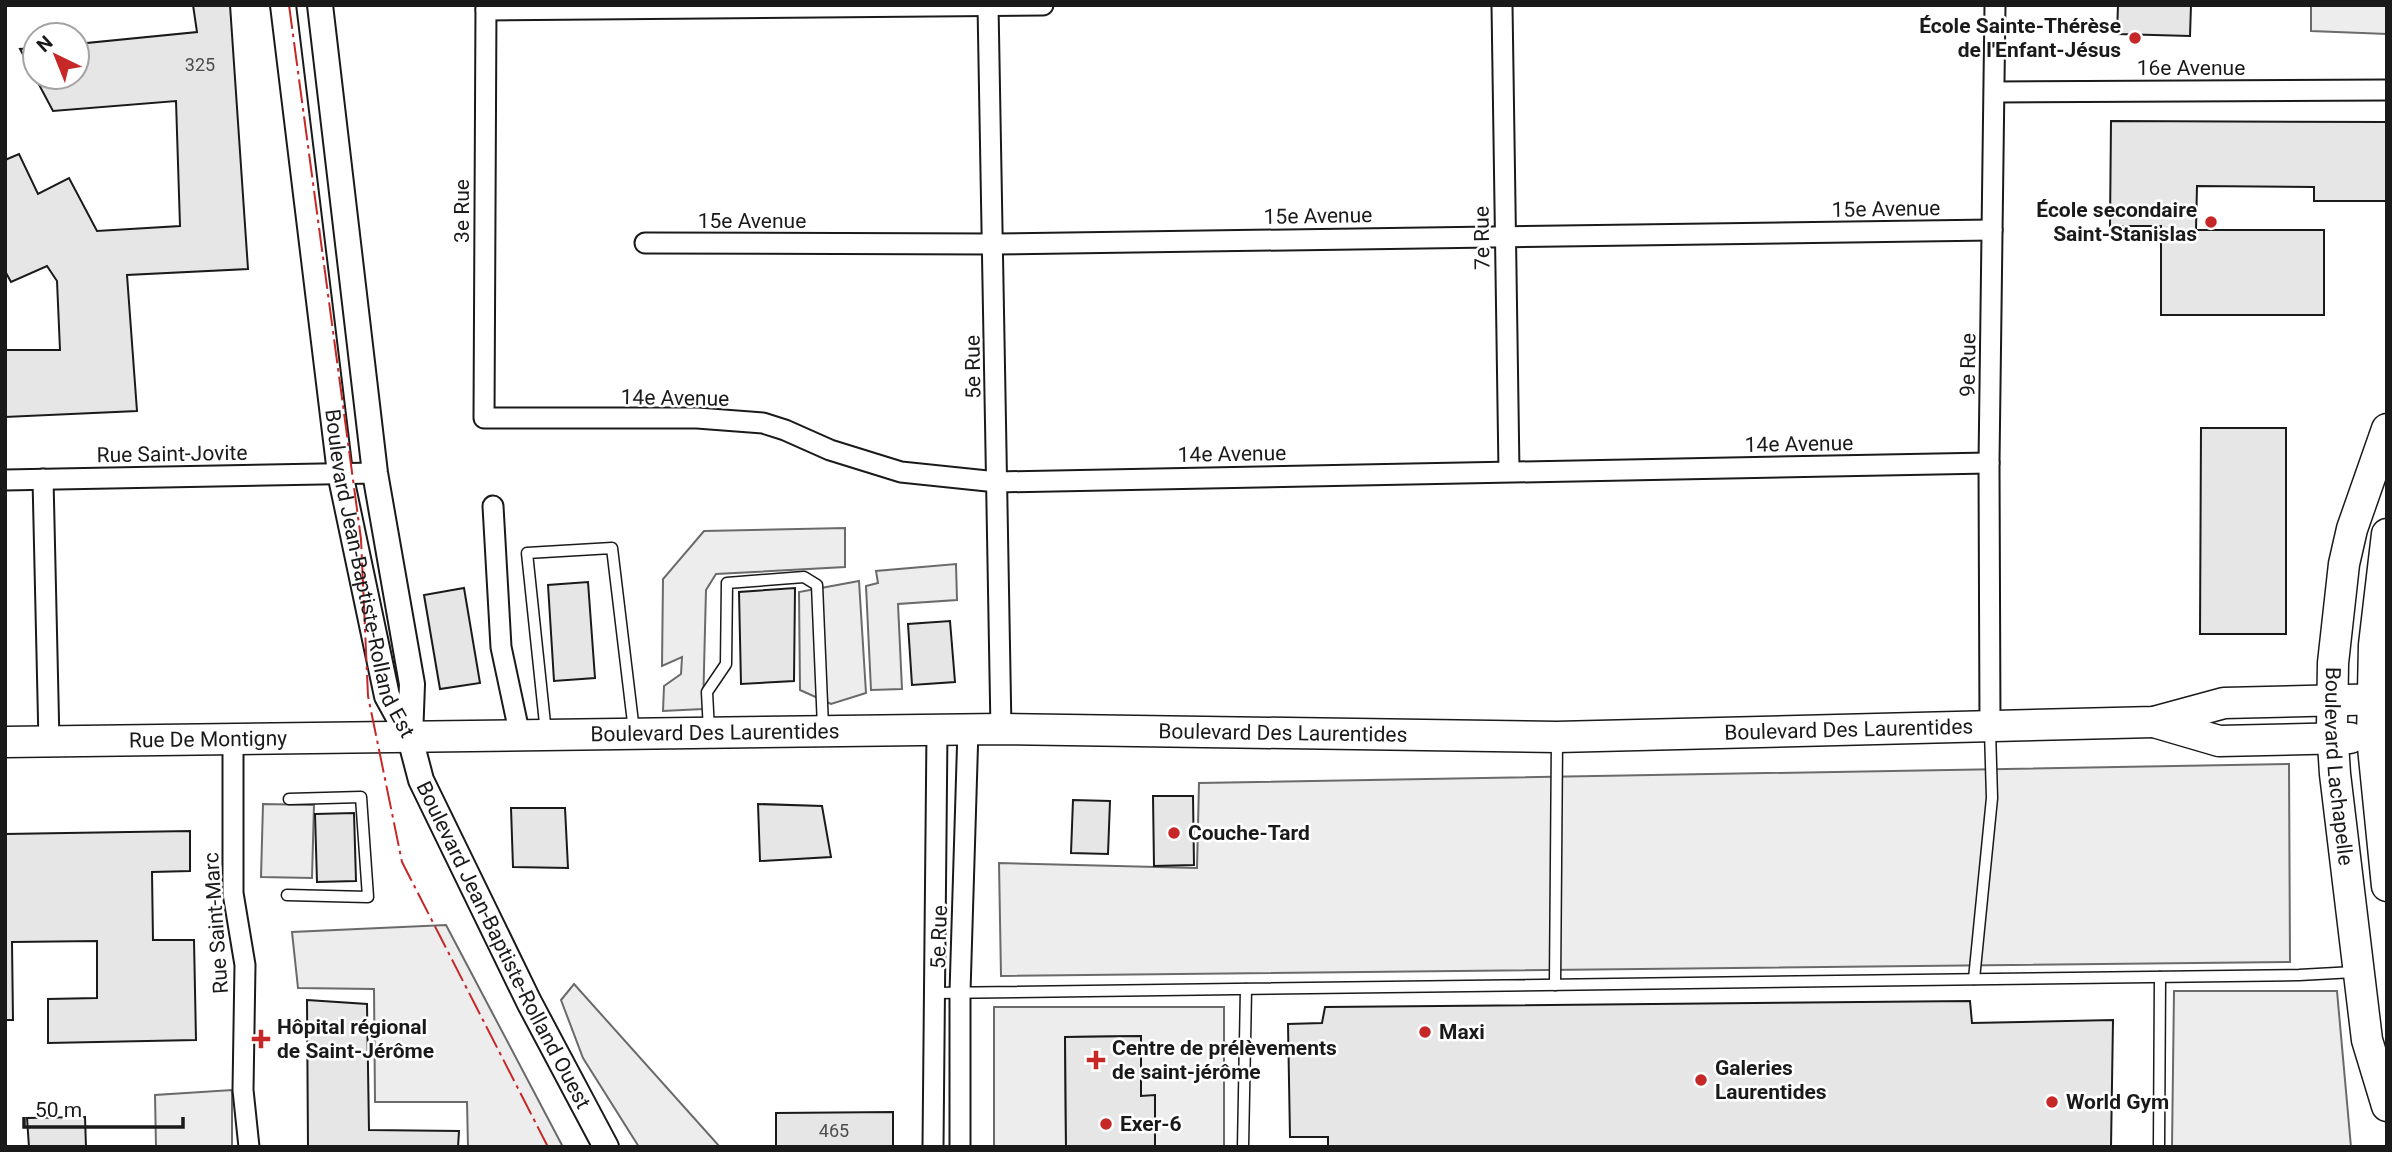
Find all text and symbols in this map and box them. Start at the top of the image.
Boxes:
place label: École Sainte-Thérèse de l'Enfant-Jésus [1919,14,2121,62]
north arrow [21,21,91,91]
marker: École Sainte-Thérèse de l'Enfant-Jésus [2127,30,2143,46]
text: N [32,31,57,57]
house number: 325 [185,54,215,75]
street label: 16e Avenue [2137,56,2245,80]
street label: 3e Rue [450,179,474,243]
street label: 15e Avenue [1831,196,1941,222]
place label: École secondaire Saint-Stanislas [2036,198,2197,246]
street label: 15e Avenue [1263,203,1373,229]
street label: 7e Rue [1469,206,1495,270]
street label: 15e Avenue [698,209,806,233]
marker: École secondaire Saint-Stanislas [2203,214,2219,230]
street label: 9e Rue [1955,333,1981,397]
street label: 5e Rue [960,335,986,399]
street label: 14e Avenue [620,385,730,411]
street label: Boulevard Jean-Baptiste-Rolland Est [320,408,419,742]
street label: 14e Avenue [1744,431,1854,457]
street label: Rue Saint-Jovite [96,441,248,467]
street label: 14e Avenue [1177,441,1287,467]
street label: Boulevard Lachapelle [2320,667,2358,867]
street label: Boulevard Des Laurentides [1724,715,1974,745]
street label: Boulevard Des Laurentides [590,719,840,746]
street label: Boulevard Des Laurentides [1158,719,1408,747]
street label: Rue De Montigny [129,726,287,752]
street label: Boulevard Jean-Baptiste-Rolland Ouest [411,777,595,1113]
place label: Couche-Tard [1188,821,1310,845]
marker: Couche-Tard [1166,825,1182,841]
street label: Rue Saint-Marc [199,851,233,995]
street label: 5e Rue [926,905,952,969]
place label: Hôpital régional de Saint-Jérôme [277,1015,434,1063]
place label: Maxi [1439,1020,1485,1044]
marker: Maxi [1417,1024,1433,1040]
marker: Hôpital régional de Saint-Jérôme [251,1029,271,1049]
place label: Centre de prélèvements de saint-jérôme [1112,1036,1337,1084]
marker: Centre de prélèvements de saint-jérôme [1086,1050,1106,1070]
place label: Galeries Laurentides [1715,1056,1827,1104]
marker: Galeries Laurentides [1693,1072,1709,1088]
scale bar [24,1086,184,1130]
place label: World Gym [2066,1090,2169,1114]
marker: World Gym [2044,1094,2060,1110]
text: 50 m [35,1098,82,1122]
place label: Exer-6 [1120,1112,1182,1136]
marker: Exer-6 [1098,1116,1114,1132]
house number: 465 [819,1120,849,1141]

